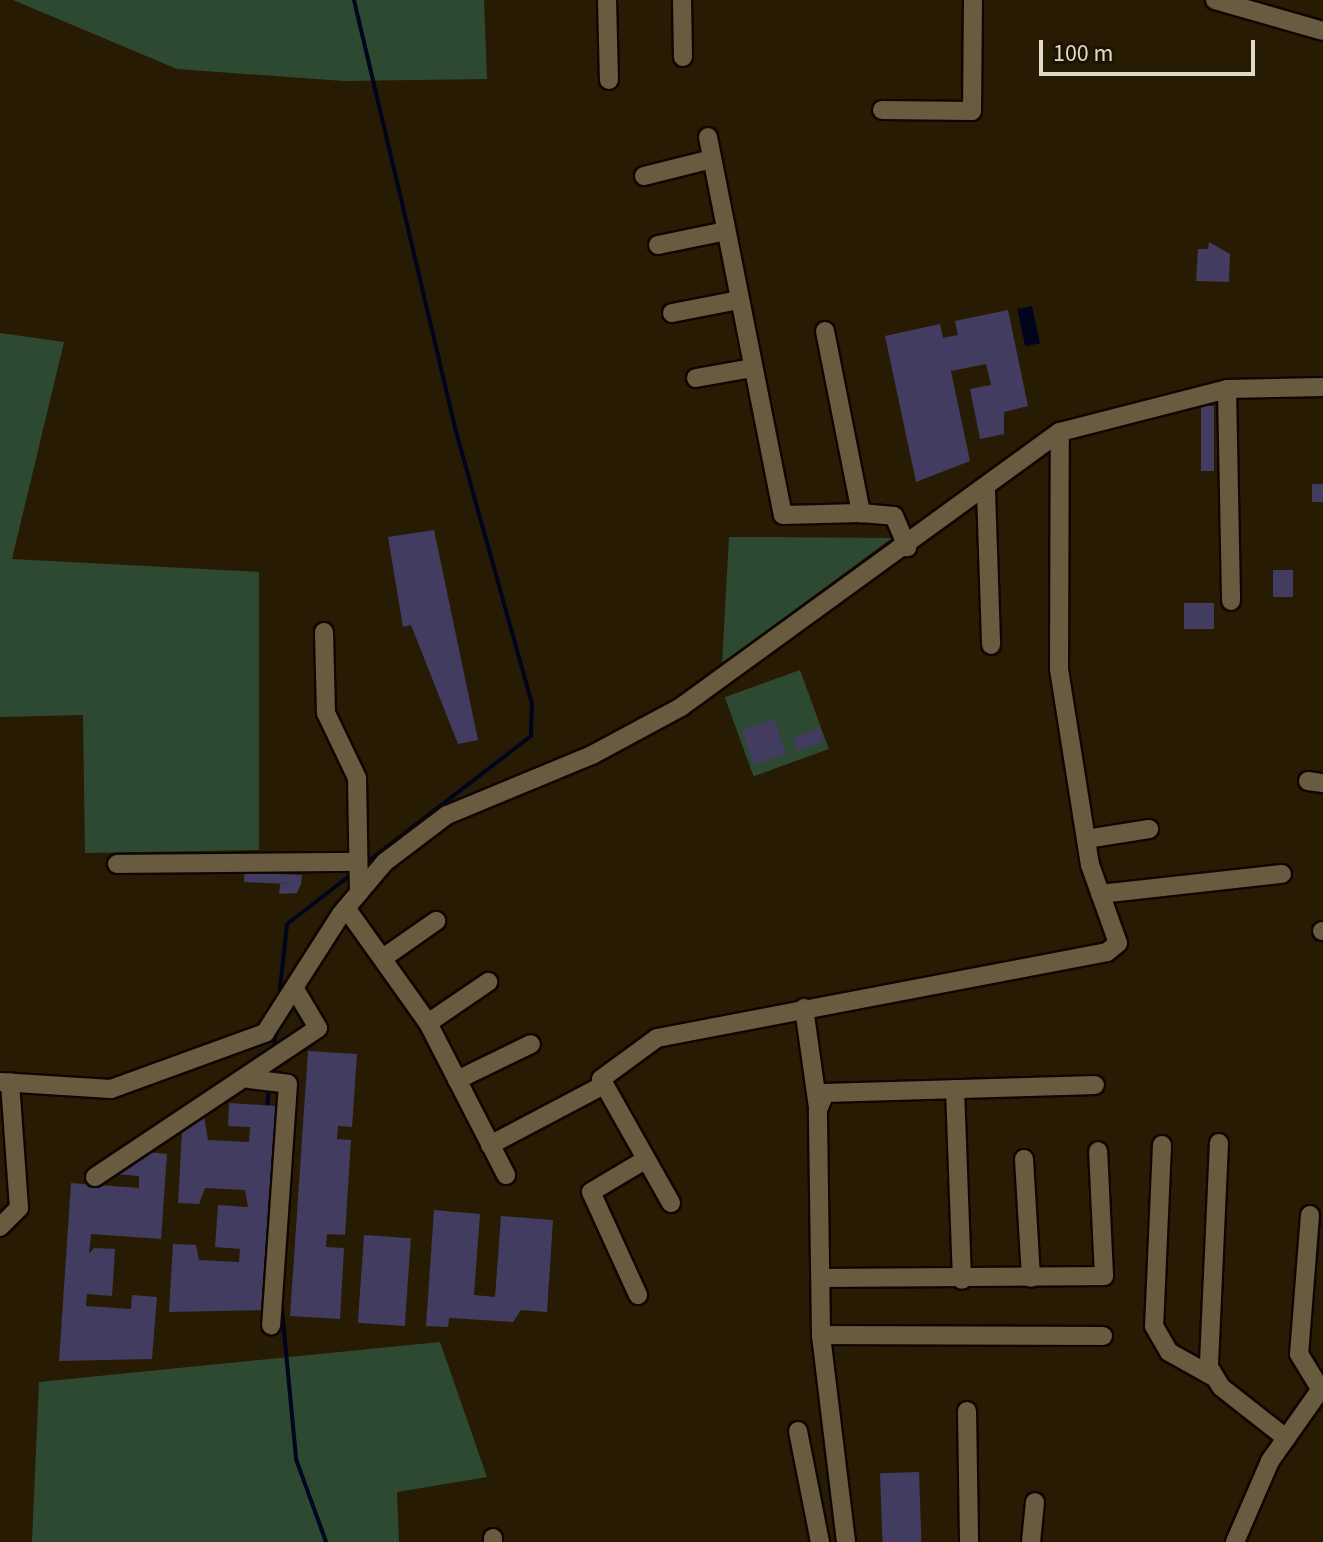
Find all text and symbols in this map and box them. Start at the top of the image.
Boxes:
scale bar [1043,24,1259,74]
text: 100 m [1053,36,1113,71]

